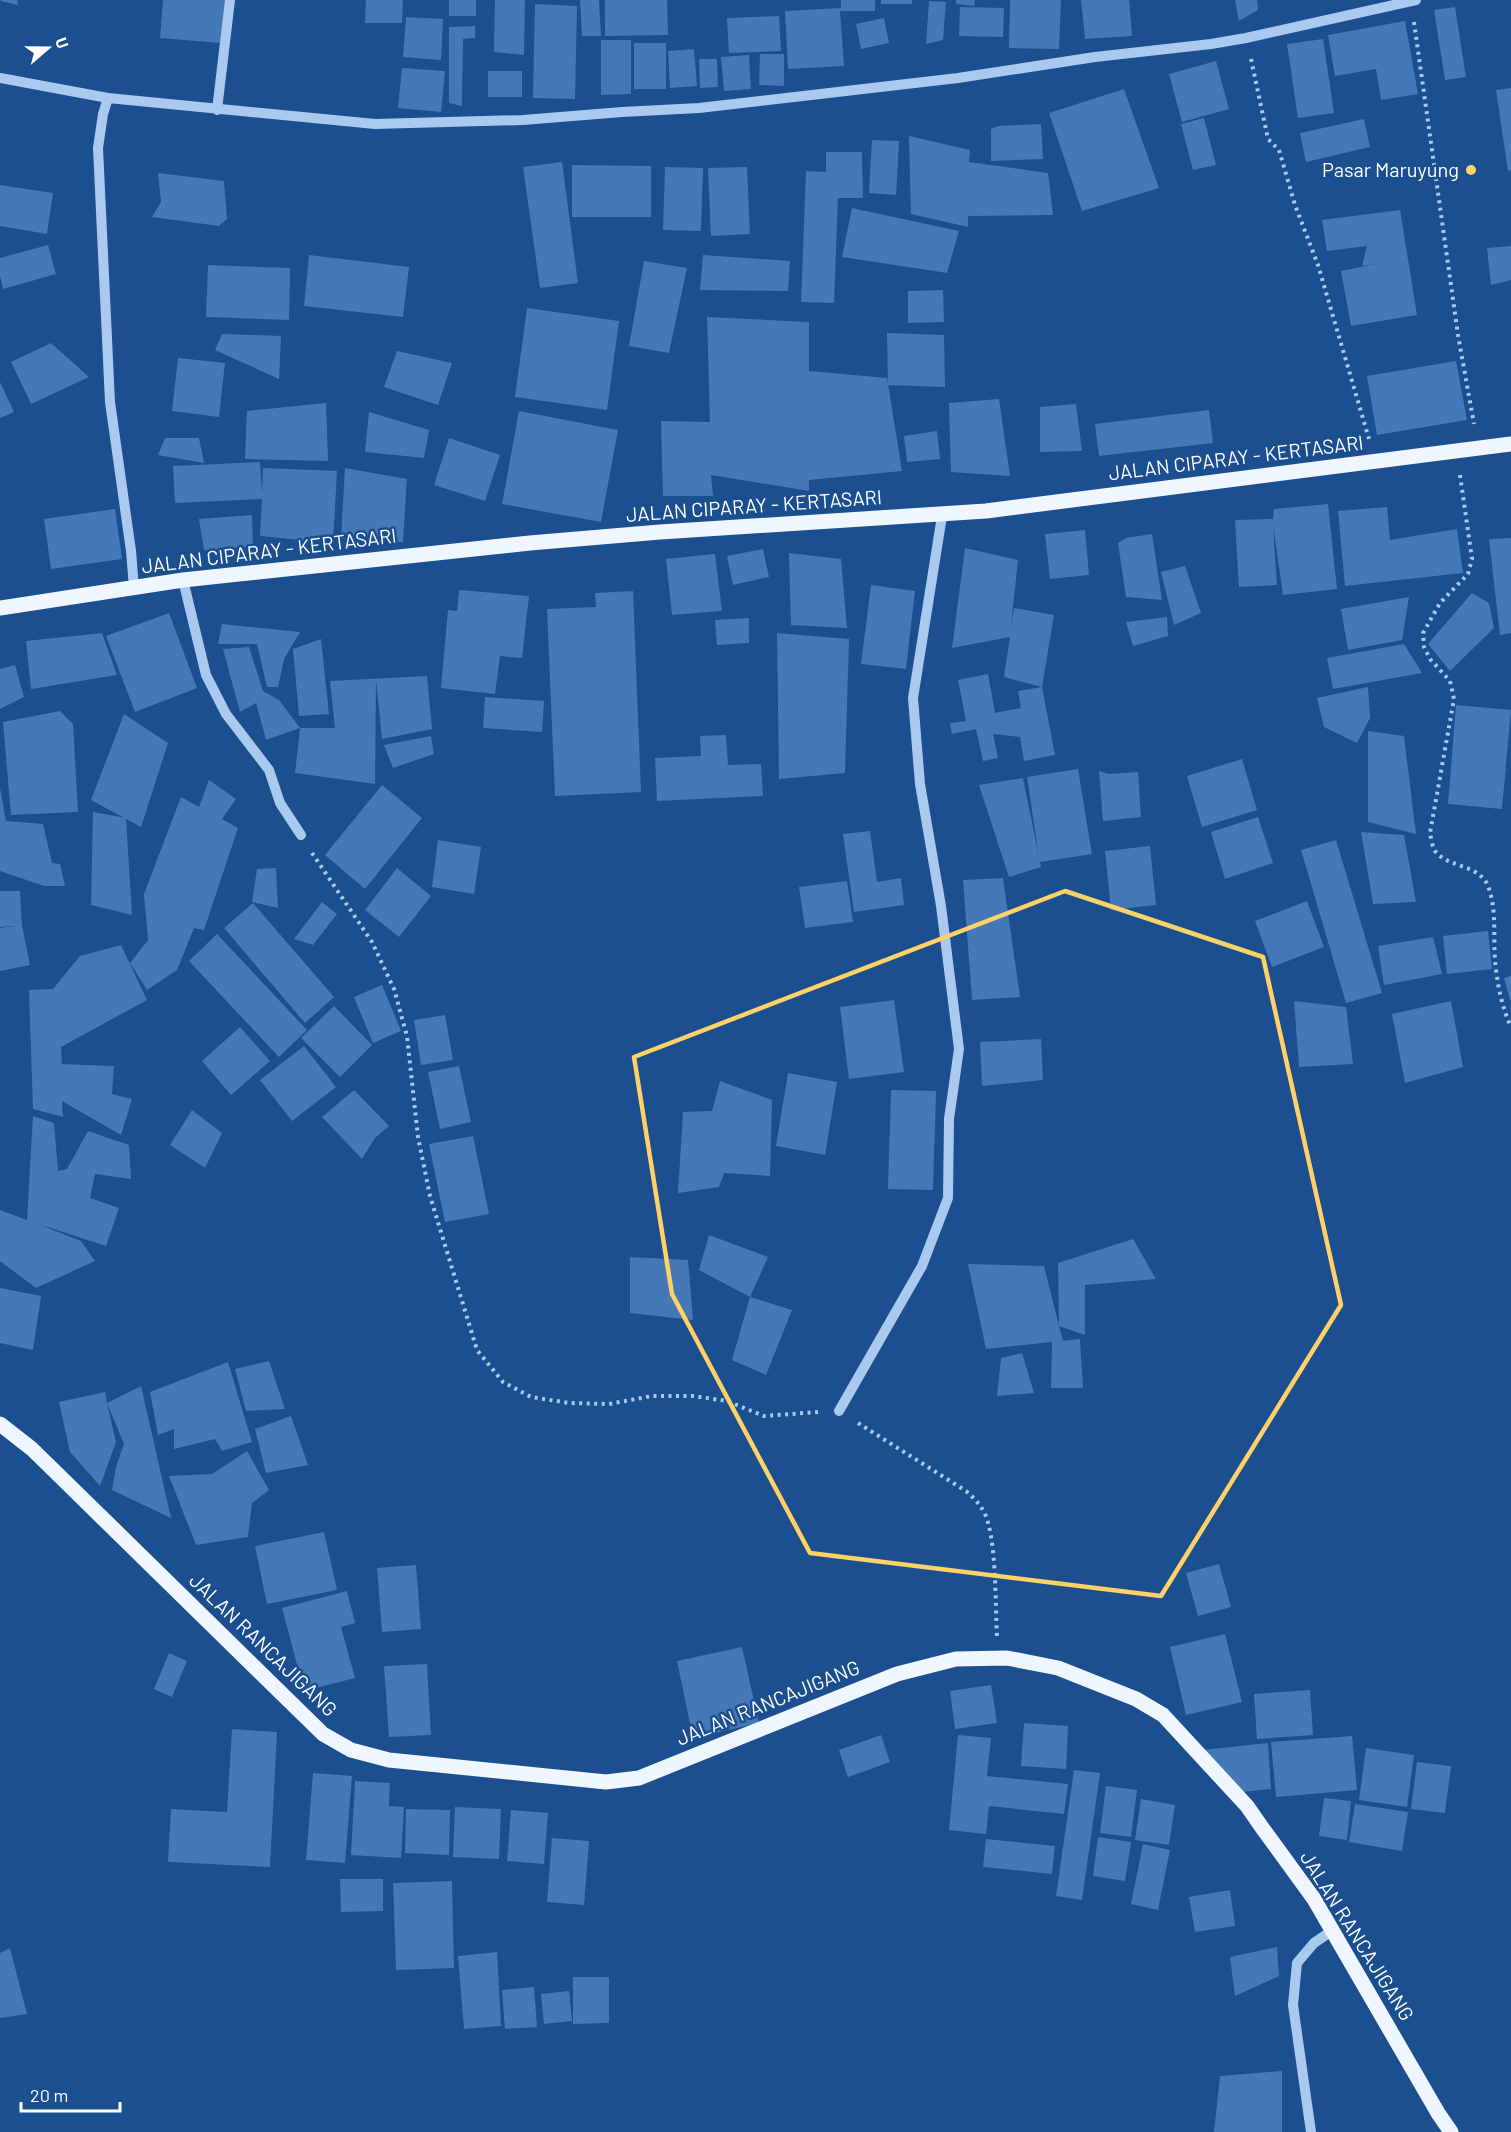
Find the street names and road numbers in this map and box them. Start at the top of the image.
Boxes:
street label: JALAN CIPARAY - KERTASARI [1107,429,1365,485]
street label: JALAN CIPARAY - KERTASARI [625,484,883,526]
street label: JALAN CIPARAY - KERTASARI [140,522,398,578]
street label: JALAN RANCAJIGANG [185,1568,342,1721]
street label: JALAN RANCAJIGANG [672,1654,863,1750]
street label: JALAN RANCAJIGANG [1296,1846,1420,2025]

